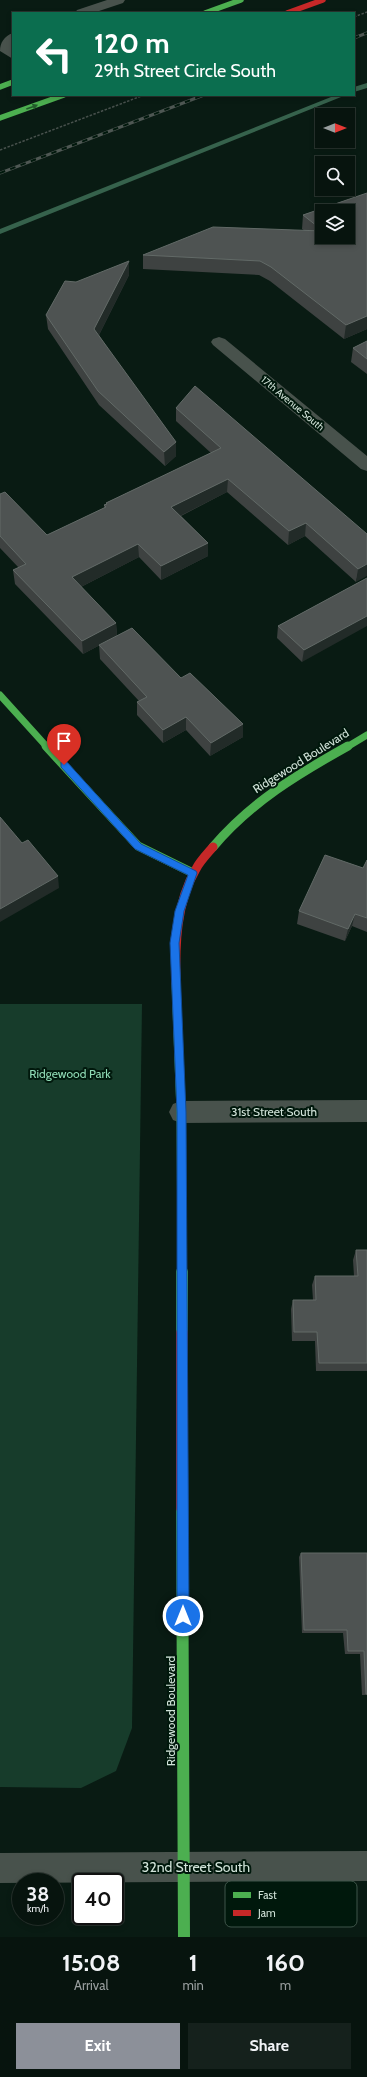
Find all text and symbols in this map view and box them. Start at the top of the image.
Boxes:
text: 120 m [94,26,170,60]
icon: left [28,28,80,80]
text: 29th Street Circle South [94,60,276,82]
one-way arrow [26,103,38,109]
north arrow [315,108,355,148]
map controls [315,108,355,244]
button: search [315,156,355,196]
button: layers [315,204,355,244]
street label: 17th Avenue South [258,373,327,434]
pin [47,724,81,765]
street label: Ridgewood Boulevard [250,725,352,796]
icon: arrive [53,730,75,752]
park label: Ridgewood Park [29,1066,111,1081]
street label: 31st Street South [231,1104,317,1119]
position arrow [162,1595,204,1637]
street label: Ridgewood Boulevard [163,1656,178,1766]
street label: 32nd Street South [142,1858,250,1876]
speed limit sign: 40 [72,1873,124,1925]
legend [225,1881,357,1927]
text: 38 [27,1882,49,1906]
text: Fast [258,1888,277,1902]
text: km/h [27,1902,49,1915]
text: Jam [257,1906,276,1920]
text: 15:08 [62,1948,120,1977]
text: 1 [189,1948,198,1977]
text: 160 [266,1948,305,1977]
text: Arrival [74,1977,109,1993]
text: min [182,1977,204,1993]
text: m [280,1977,291,1993]
button: Exit [16,2023,180,2069]
button: Share [188,2023,351,2069]

